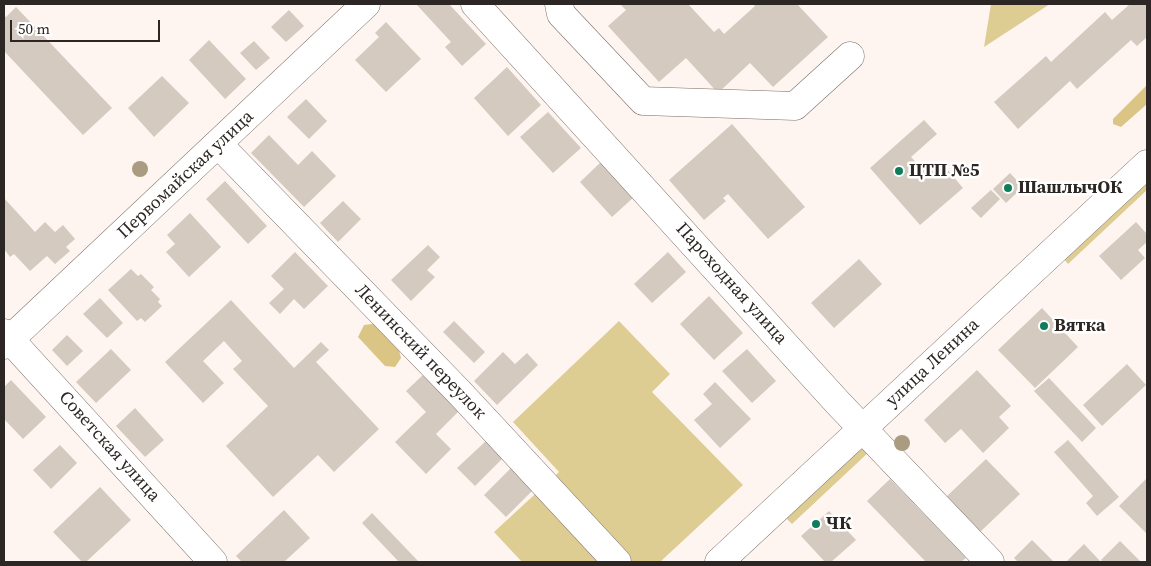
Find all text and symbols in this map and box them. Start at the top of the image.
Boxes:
scale bar [12,10,162,42]
text: 50 m [18,18,50,39]
street label: Первомайская улица [113,106,259,244]
place label: ЦТП №5 [909,160,980,182]
marker: ЦТП №5 [893,165,905,177]
place label: ШашлычОК [1018,177,1123,199]
marker: ШашлычОК [1002,182,1014,194]
street label: Пароходная улица [671,219,791,349]
street label: Ленинский переулок [350,280,490,424]
street label: улица Ленина [882,314,984,412]
place label: Вятка [1054,315,1106,337]
marker: Вятка [1038,320,1050,332]
street label: Советская улица [54,387,164,507]
place label: ЧК [826,513,851,535]
marker: ЧК [810,518,822,530]

